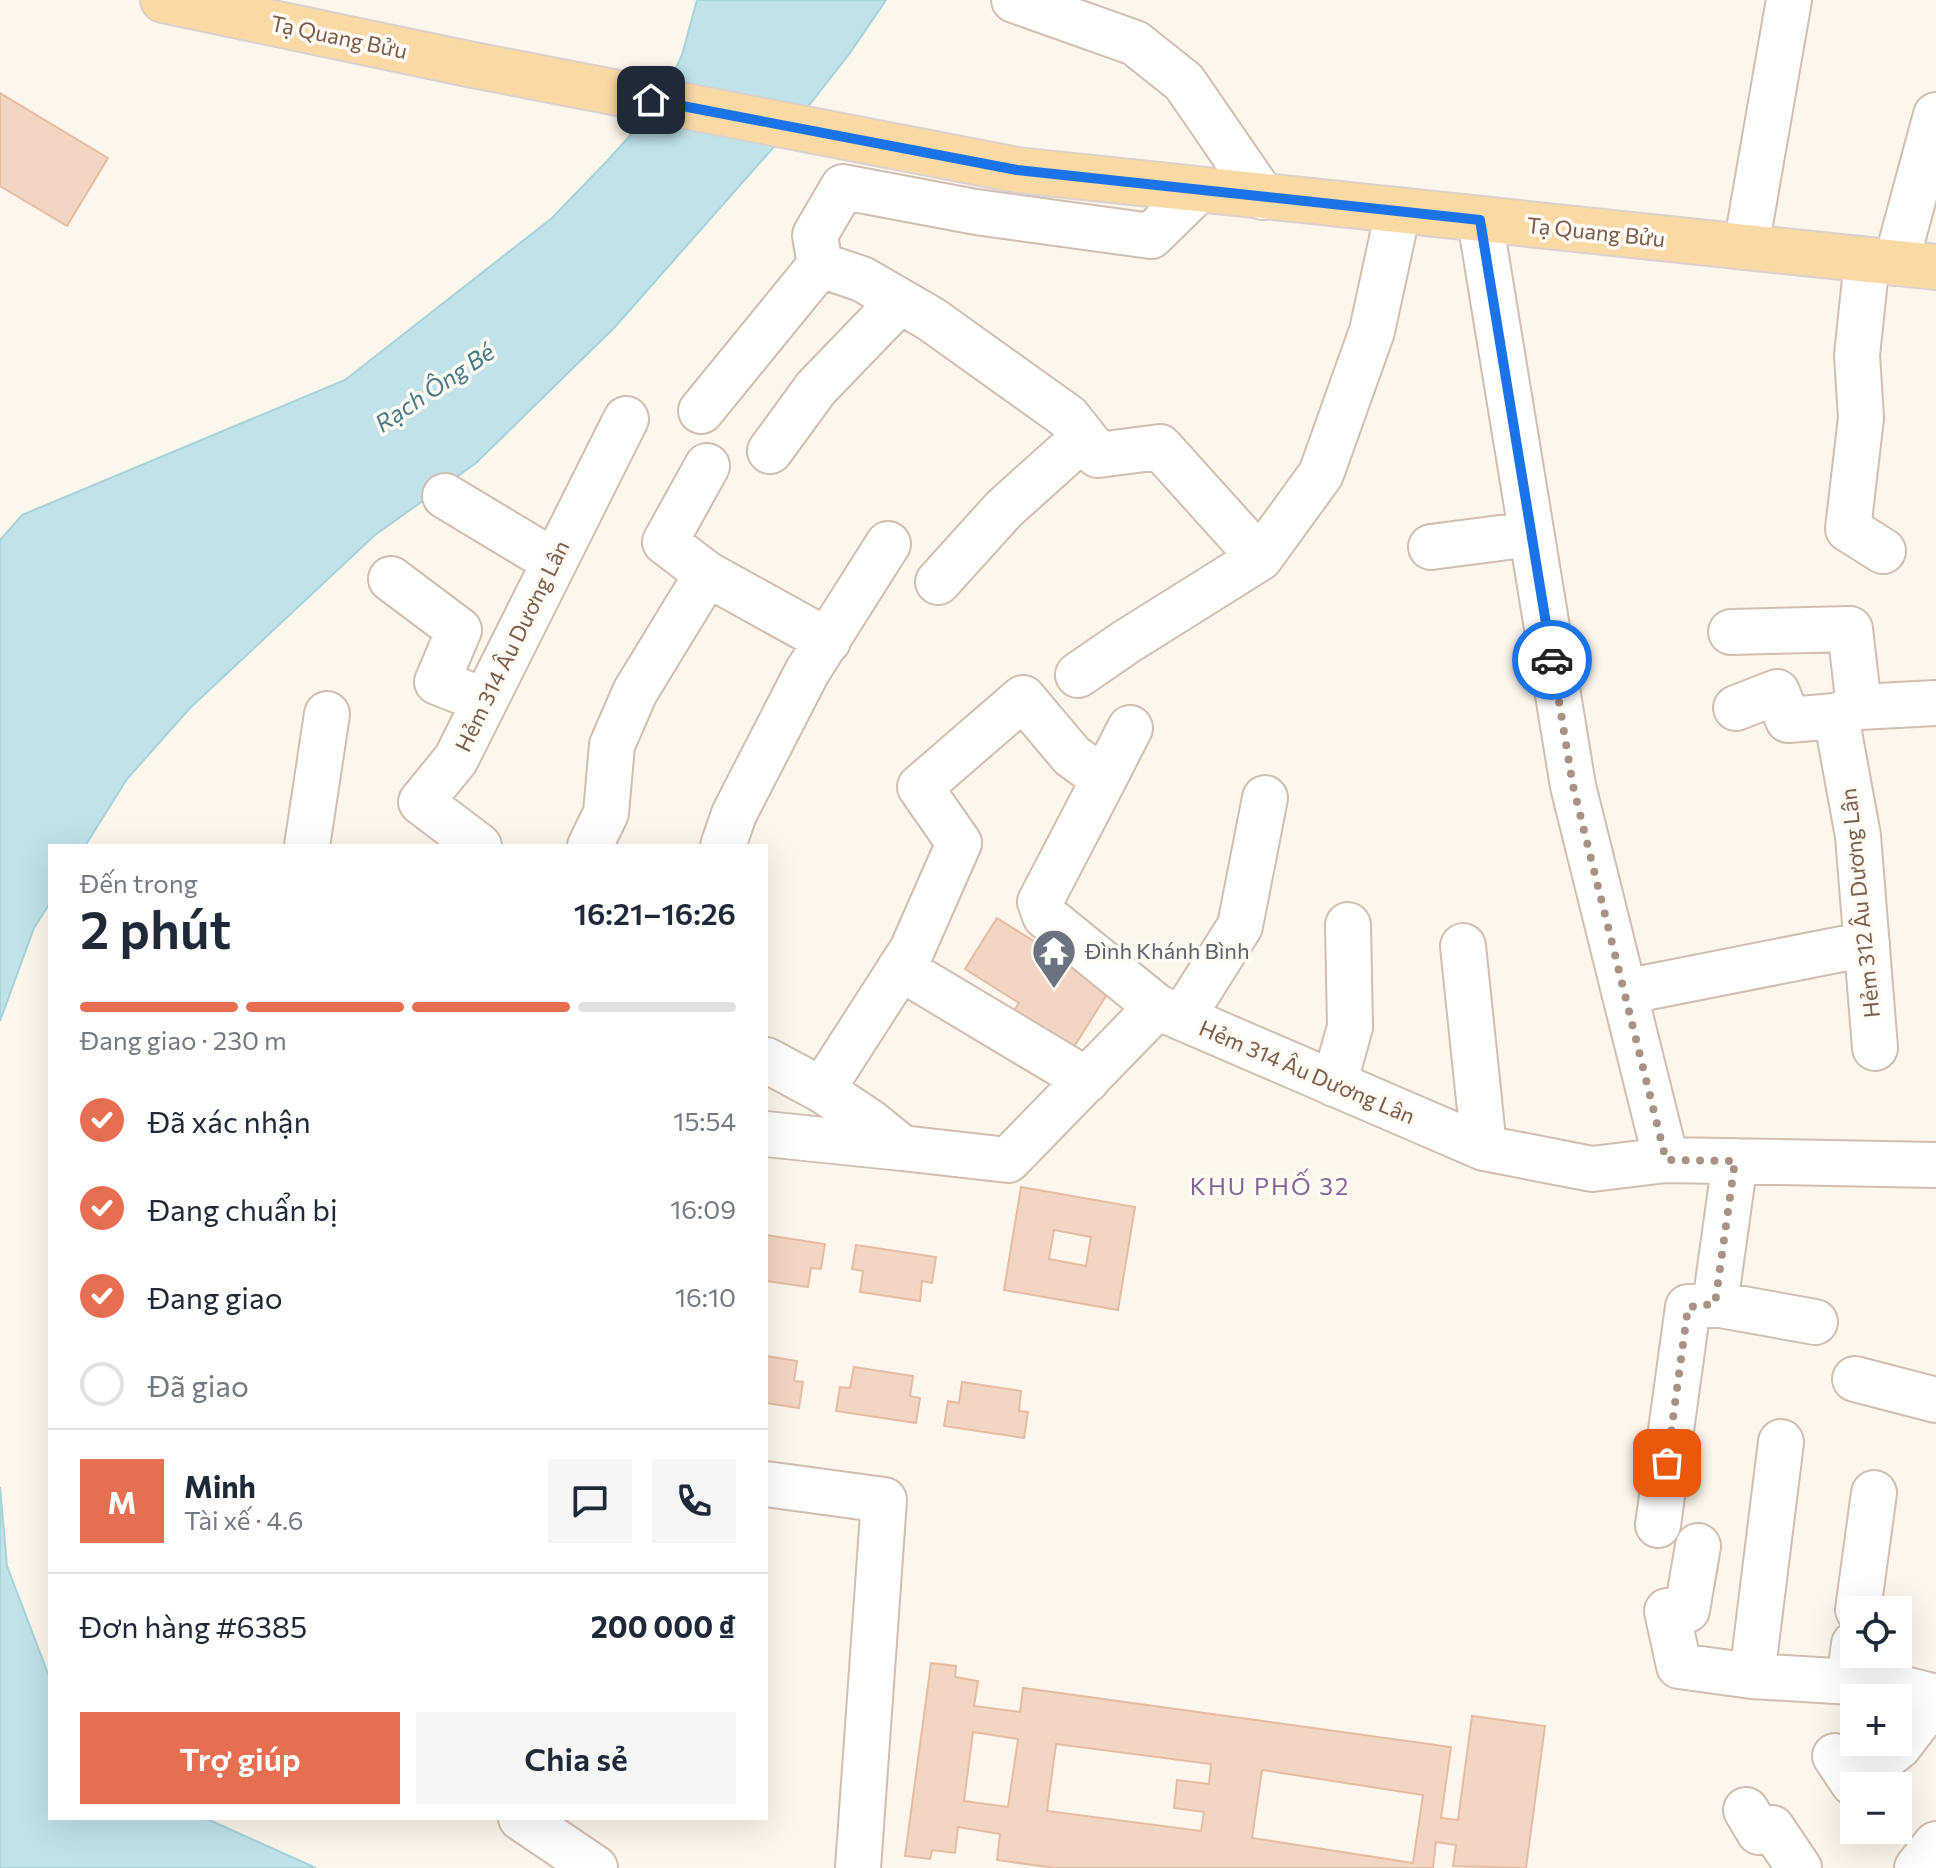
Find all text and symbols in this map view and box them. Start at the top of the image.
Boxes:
street label: Tạ Quang Bửu [268,9,410,64]
pin [617,66,685,134]
icon: home [629,78,673,122]
street label: Tạ Quang Bửu [1526,211,1667,252]
water label: Rạch Ông Bé [369,335,500,437]
street label: Hẻm 314 Âu Dương Lân [449,536,574,756]
courier [1512,620,1592,700]
icon: car [1530,638,1574,682]
street label: Hẻm 312 Âu Dương Lân [1834,787,1885,1019]
text: Đến trong [80,867,198,898]
text: 16:21–16:26 [574,894,736,931]
text: 2 phút [80,896,231,960]
temple icon: Đình Khánh Bình [1030,927,1078,990]
place label: Đình Khánh Bình [1084,937,1250,964]
street label: Hẻm 314 Âu Dương Lân [1195,1014,1419,1129]
text: Đang giao · 230 m [80,1024,287,1055]
icon: check [80,1098,124,1142]
text: Đã xác nhận [148,1102,311,1139]
text: 15:54 [673,1105,736,1136]
district label: KHU PHỐ 32 [1190,1168,1350,1200]
icon: check [80,1186,124,1230]
text: Đang chuẩn bị [148,1190,338,1227]
text: 16:09 [670,1193,736,1224]
icon: check [80,1274,124,1318]
text: Đang giao [148,1278,283,1315]
text: 16:10 [675,1281,736,1312]
text: Đã giao [148,1366,249,1403]
pin [1633,1429,1701,1497]
icon: bag [1645,1441,1689,1485]
button: chat [548,1459,632,1543]
button: phone [652,1459,736,1543]
text: Minh [184,1467,256,1504]
text: M [108,1483,136,1520]
text: Tài xế · 4.6 [184,1504,304,1535]
map controls [1840,1596,1912,1844]
button: locate [1840,1596,1912,1668]
text: Đơn hàng #6385 [80,1607,307,1644]
text: 200 000 ₫ [591,1607,736,1644]
button: + [1840,1684,1912,1756]
button: Trợ giúp [80,1712,400,1804]
button: Chia sẻ [416,1712,736,1804]
button: − [1840,1772,1912,1844]

